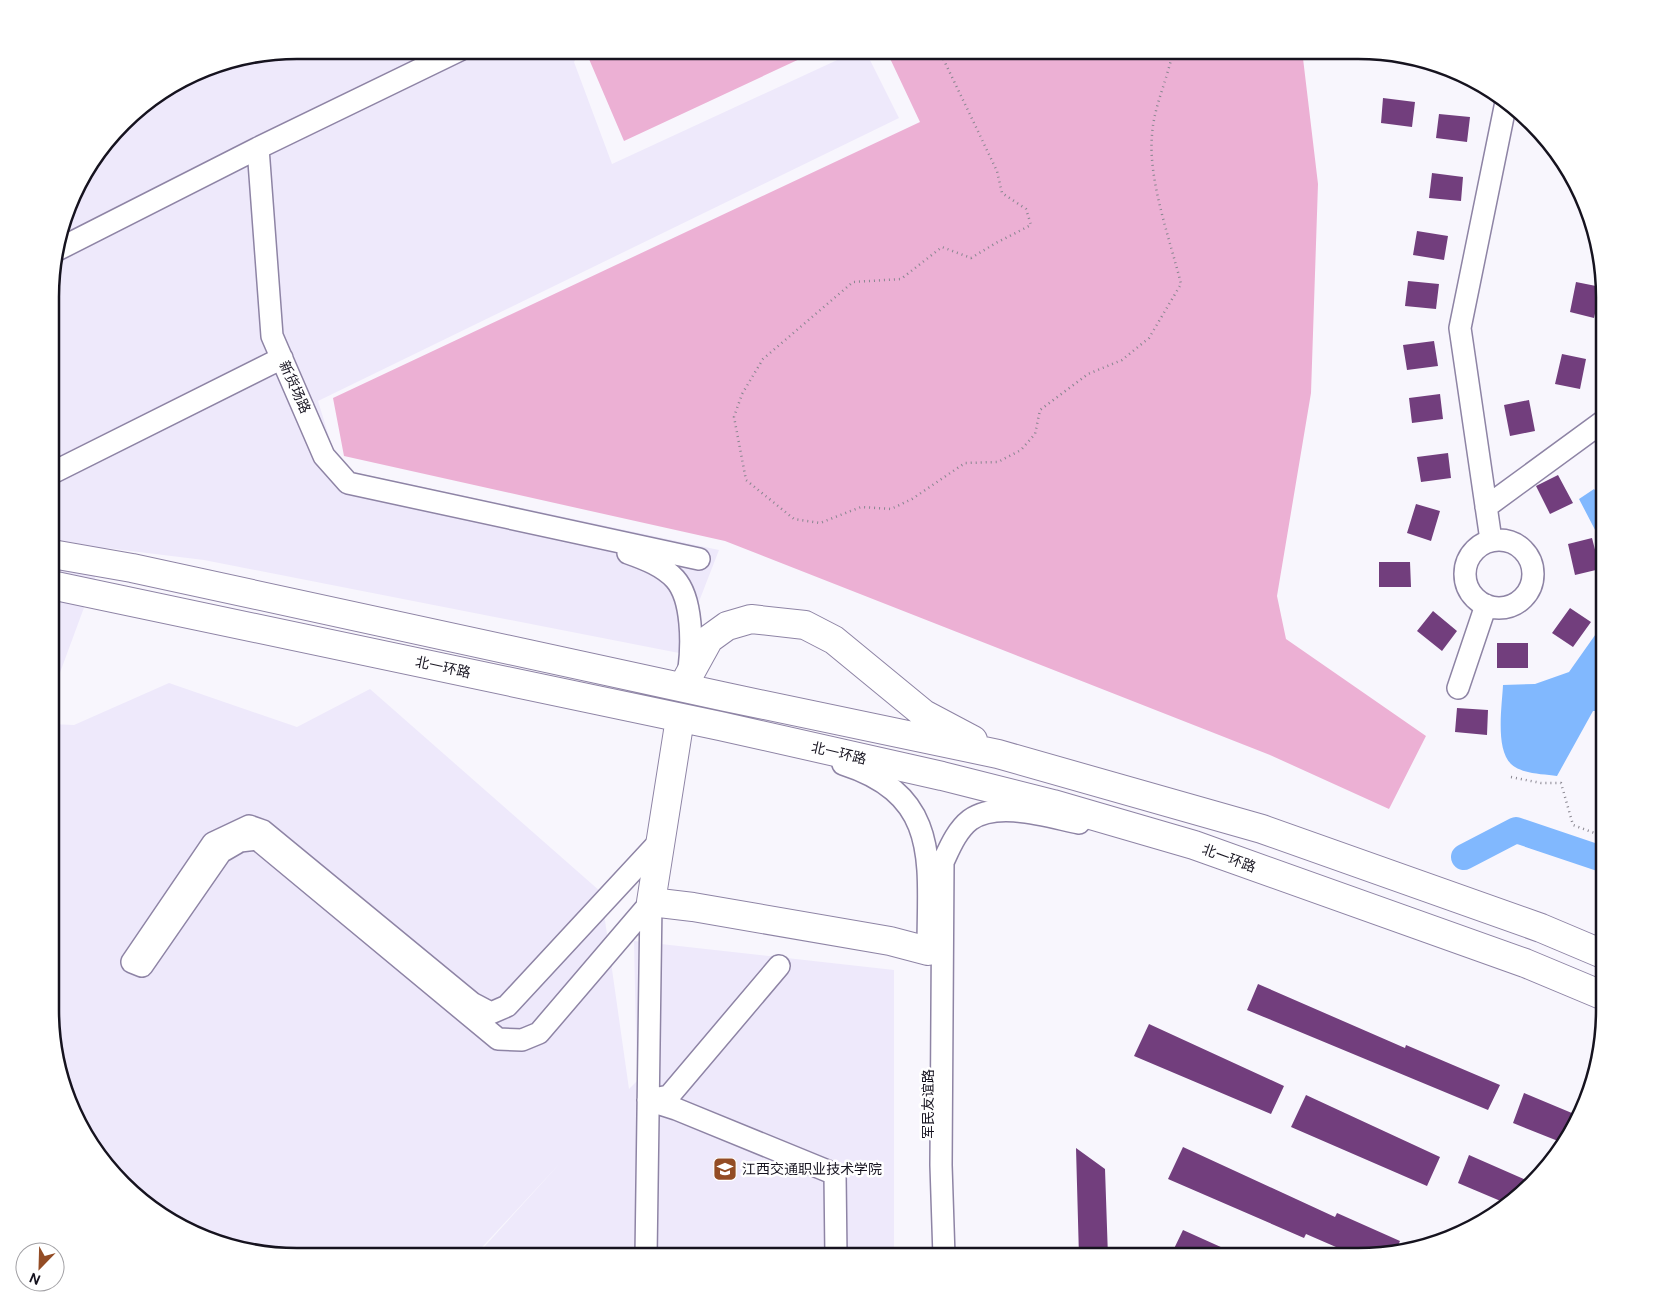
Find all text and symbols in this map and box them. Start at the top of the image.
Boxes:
street label: 新货场路 [275,358,315,416]
street label: 北一环路 [414,652,472,682]
street label: 北一环路 [810,738,868,768]
street label: 北一环路 [1200,840,1258,876]
street label: 军民友谊路 [919,1069,937,1139]
school or university icon: 江西交通职业技术学院 [712,1156,738,1182]
place label: 江西交通职业技术学院 [742,1160,882,1178]
north arrow [15,1242,65,1292]
text: N [27,1269,43,1289]

